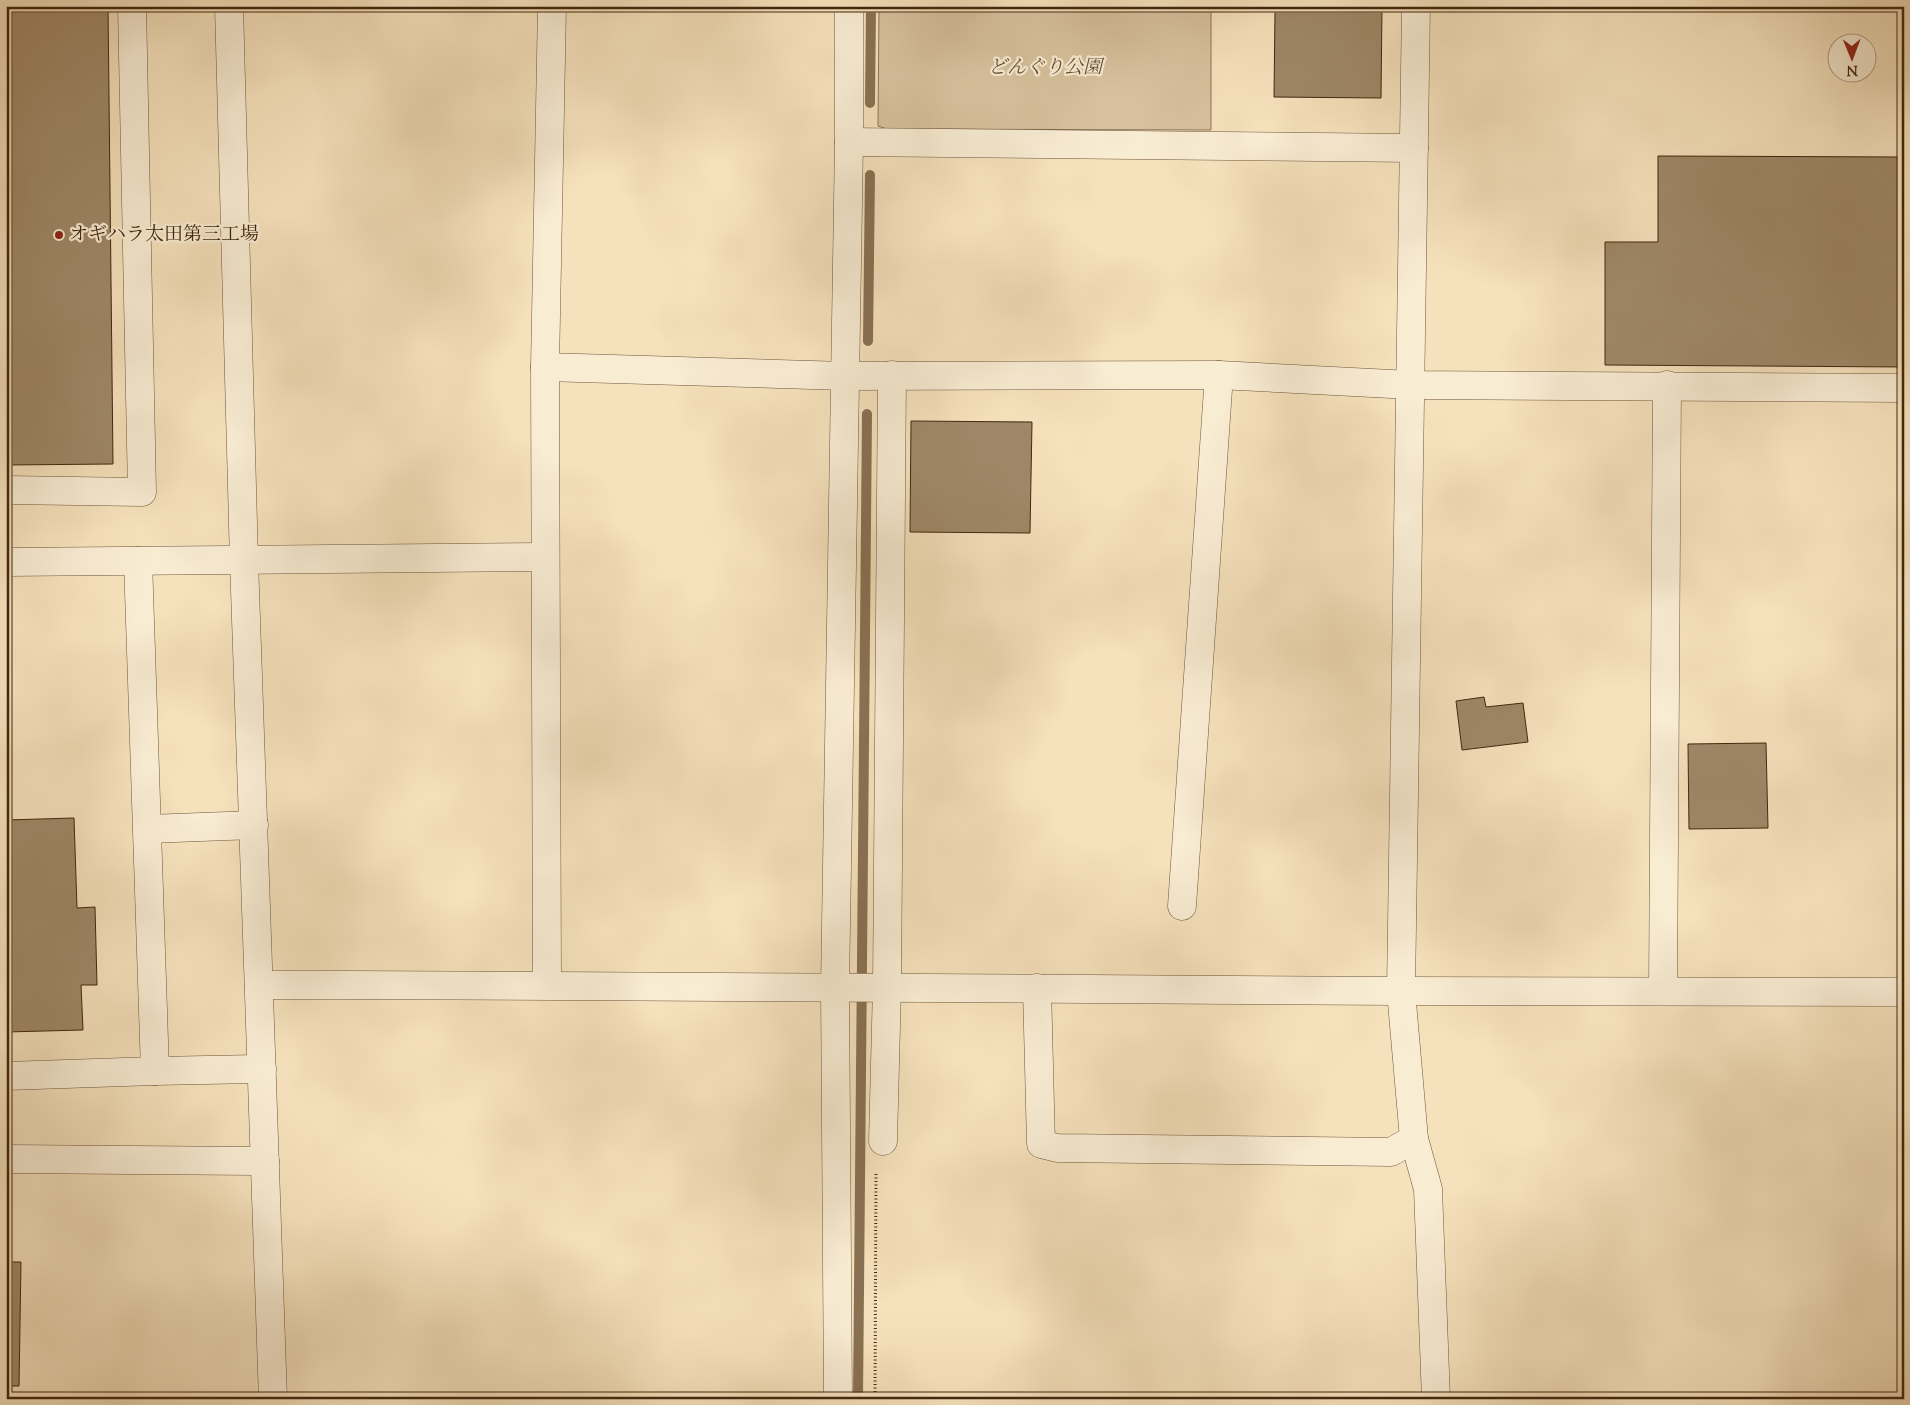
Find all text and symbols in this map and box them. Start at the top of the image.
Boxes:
north arrow [1828,32,1878,82]
park label: どんぐり公園 [988,55,1105,82]
text: N [1846,59,1858,79]
place label: オギハラ太田第三工場 [69,222,259,249]
marker: オギハラ太田第三工場 [53,229,65,241]

